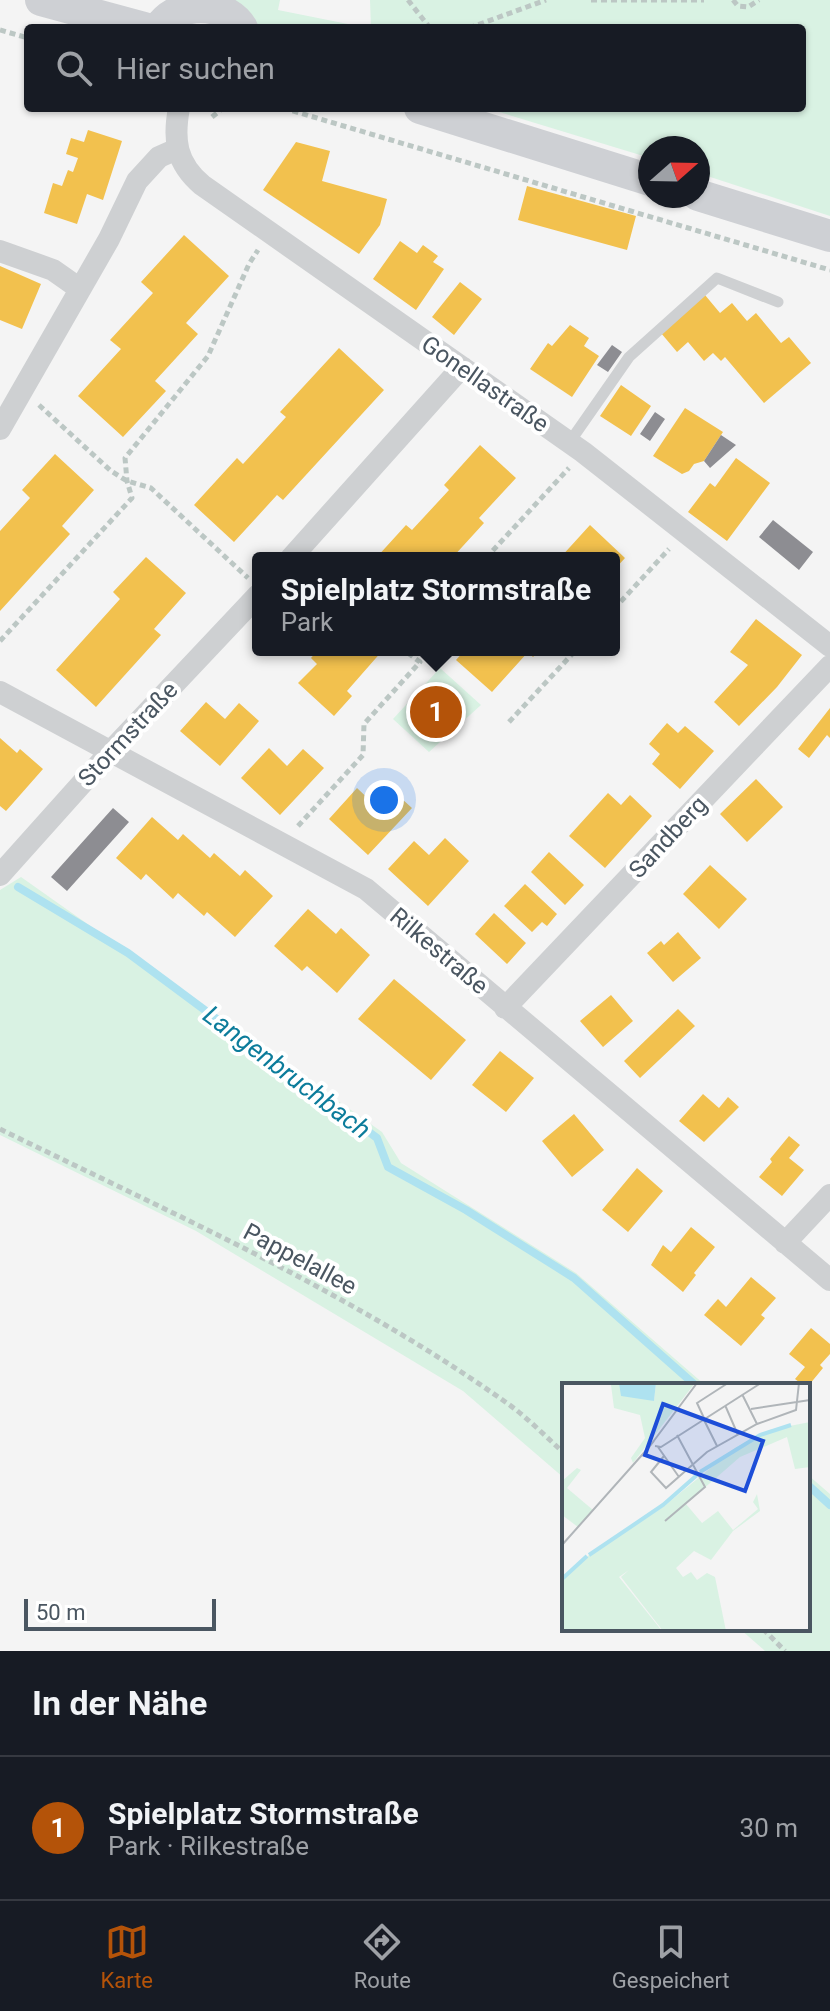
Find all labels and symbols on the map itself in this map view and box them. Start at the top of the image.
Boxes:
north arrow [638,136,710,208]
street label: Gonellastraße [416,330,554,438]
street label: Stormstraße [73,676,183,792]
pin: 1 [410,682,462,742]
your location [364,780,404,820]
street label: Sandberg [623,790,713,884]
street label: Rilkestraße [384,902,494,1000]
water label: Langenbruchbach [198,999,376,1145]
street label: Pappelallee [239,1218,361,1300]
inset map [562,1383,810,1631]
scale bar [24,1595,216,1631]

